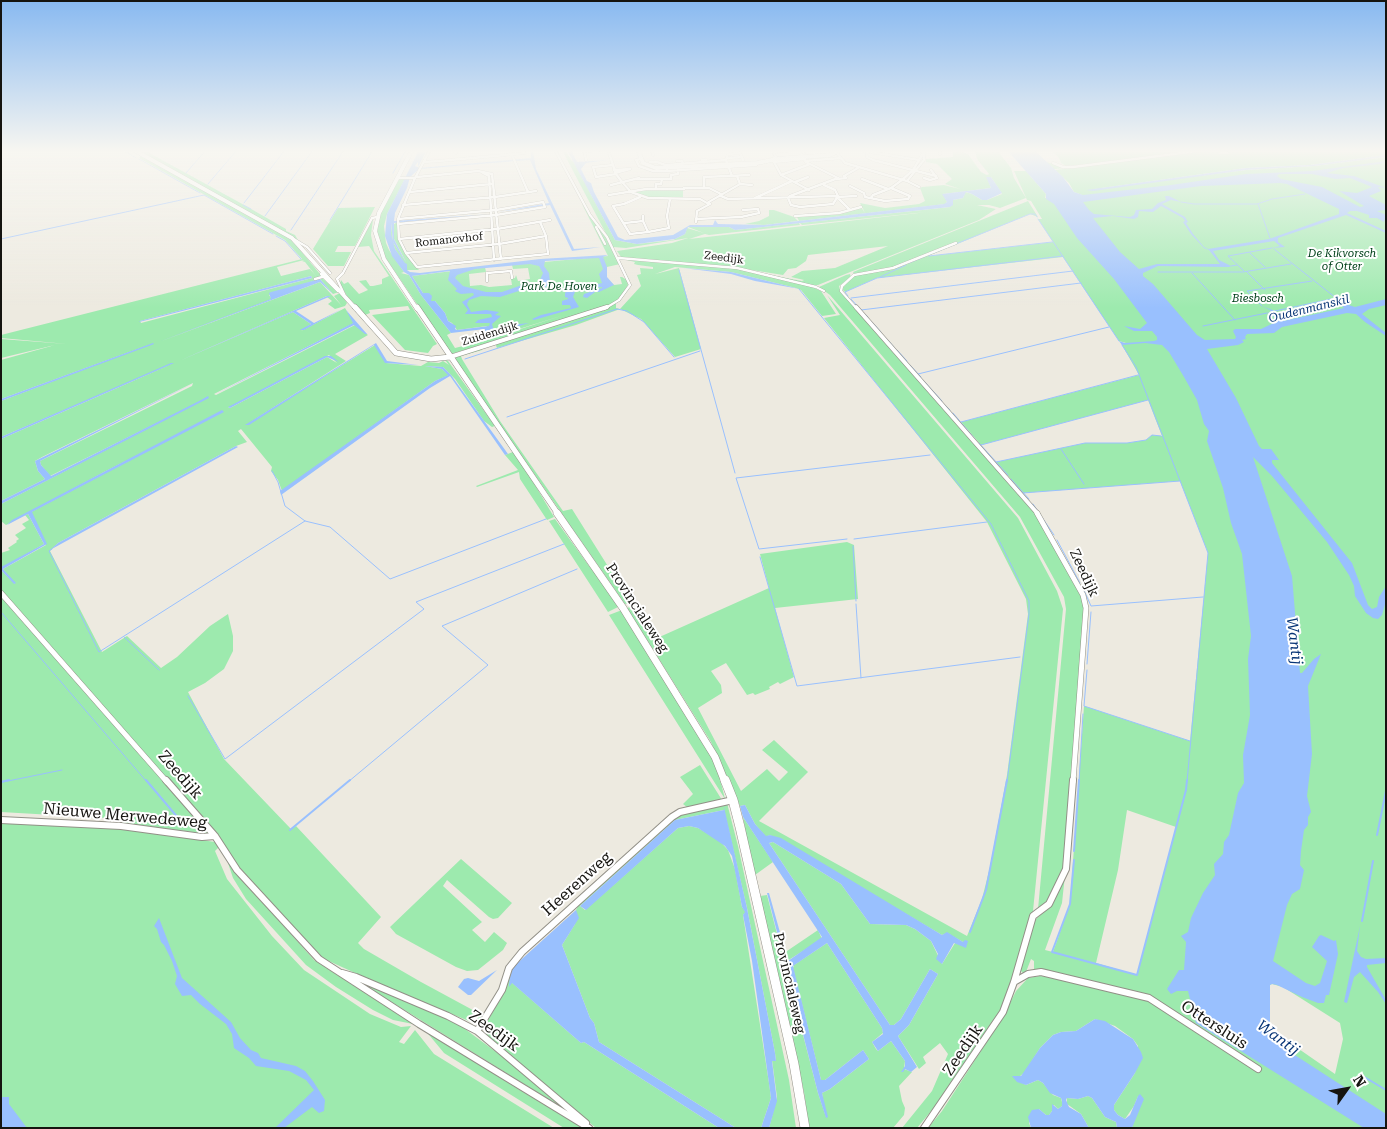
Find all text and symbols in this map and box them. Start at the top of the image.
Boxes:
street label: Romanovhof [414,230,484,250]
park label: De Kikvorsch of Otter [1308,247,1376,273]
street label: Zeedijk [703,249,745,267]
park label: Park De Hoven [521,280,597,294]
park label: Biesbosch [1232,292,1284,306]
water label: Oudenmanskil [1267,292,1351,326]
street label: Zuidendijk [460,319,520,349]
street label: Zeedijk [1066,546,1102,600]
street label: Provincialeweg [602,560,672,656]
water label: Wantij [1282,616,1306,666]
street label: Zeedijk [154,747,206,803]
street label: Nieuwe Merwedeweg [42,799,208,833]
street label: Heerenweg [538,848,616,920]
street label: Provincialeweg [769,931,809,1035]
street label: Ottersluis [1177,996,1251,1054]
street label: Zeedijk [465,1006,523,1056]
water label: Wantij [1253,1017,1303,1059]
street label: Zeedijk [939,1021,987,1079]
north arrow [1322,1064,1372,1114]
text: N [1350,1072,1369,1090]

